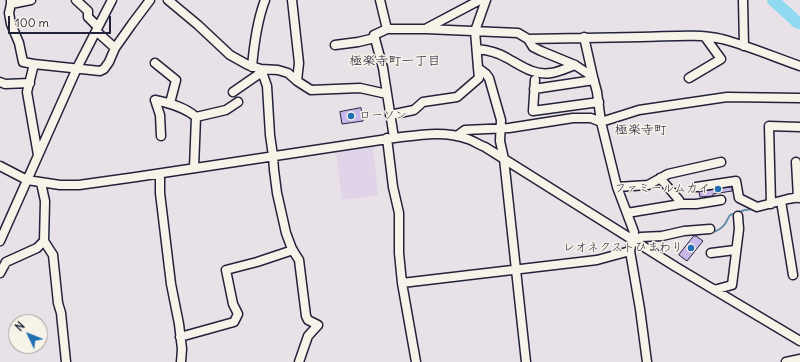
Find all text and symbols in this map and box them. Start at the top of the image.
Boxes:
scale bar [10,8,113,34]
text: 100 m [15,15,49,30]
district label: 極楽寺町一丁目 [350,53,440,69]
place label: ローソン [359,109,407,123]
marker: ローソン [346,111,356,121]
district label: 極楽寺町 [615,122,667,138]
place label: ファミールムカイ [614,182,710,196]
marker: ファミールムカイ [713,184,723,194]
place label: レオネクストひまわり [563,241,683,255]
marker: レオネクストひまわり [686,243,696,253]
north arrow [8,314,48,354]
text: N [12,319,28,334]

